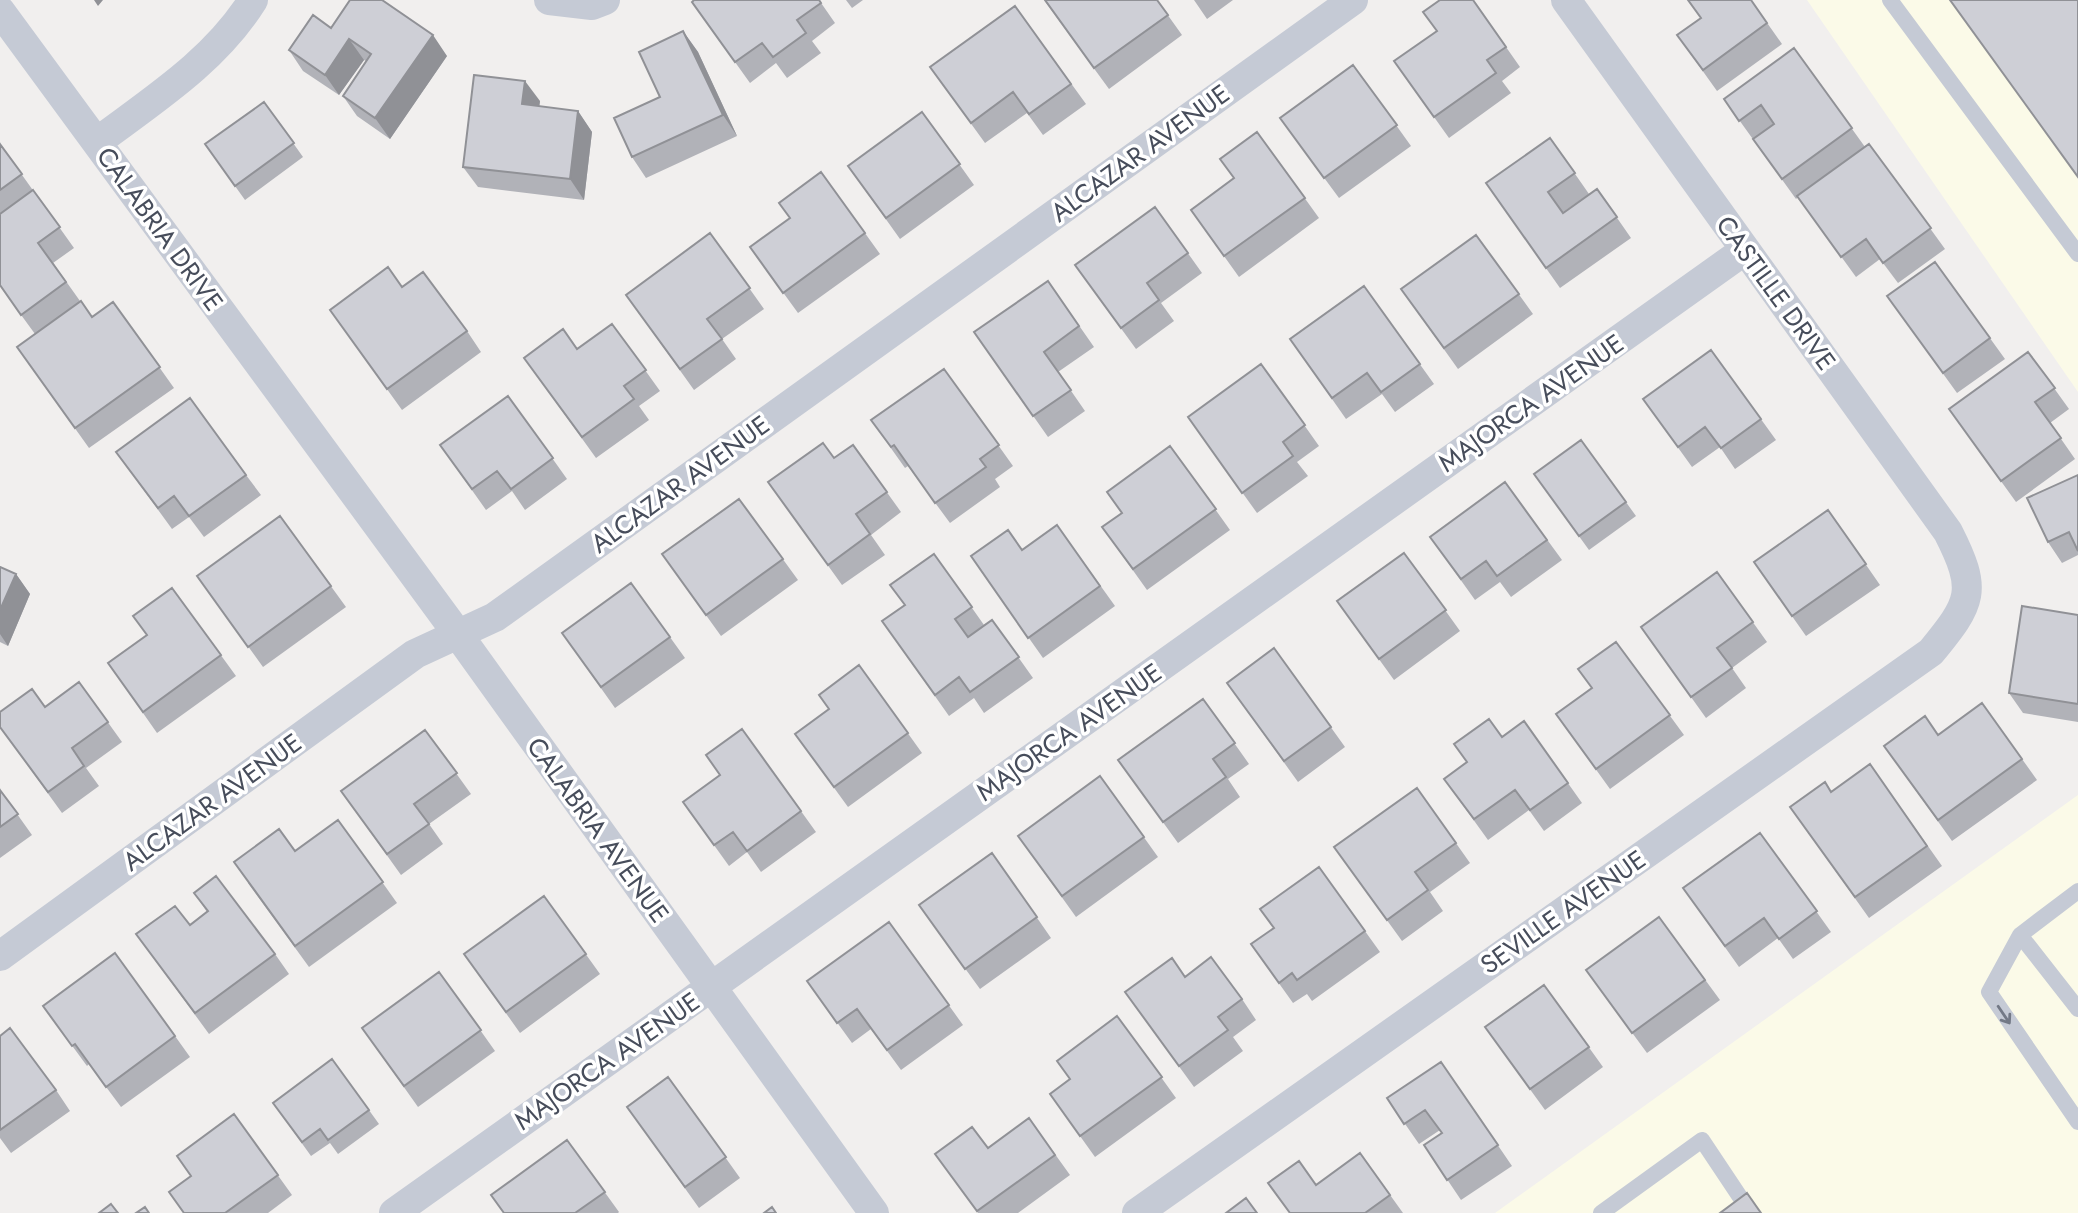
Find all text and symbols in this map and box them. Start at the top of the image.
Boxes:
street label: ALCAZAR AVENUE [1043,75,1237,231]
street label: CALABRIA DRIVE [87,139,233,319]
street label: CASTILLE DRIVE [1707,208,1845,378]
street label: MAJORCA AVENUE [1431,325,1631,481]
street label: ALCAZAR AVENUE [583,406,777,562]
street label: MAJORCA AVENUE [969,654,1169,810]
street label: ALCAZAR AVENUE [115,724,309,880]
street label: CALABRIA AVENUE [518,729,678,931]
street label: SEVILLE AVENUE [1473,841,1653,983]
street label: MAJORCA AVENUE [507,983,707,1139]
one-way arrow [1997,1005,2011,1024]

